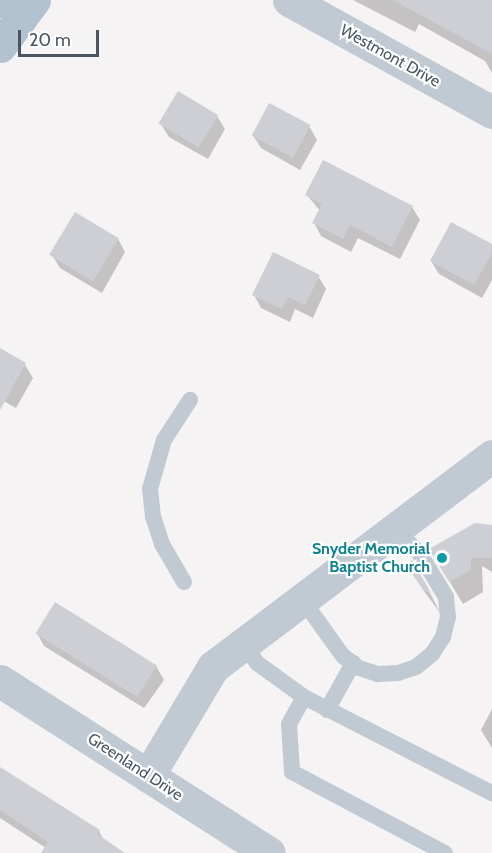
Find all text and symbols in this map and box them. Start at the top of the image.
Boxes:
scale bar [21,18,102,56]
street label: Westmont Drive [337,21,443,91]
text: 20 m [29,29,71,51]
place label: Snyder Memorial Baptist Church [312,539,430,577]
marker: Snyder Memorial Baptist Church [435,551,449,565]
street label: Greenland Drive [84,729,186,805]

